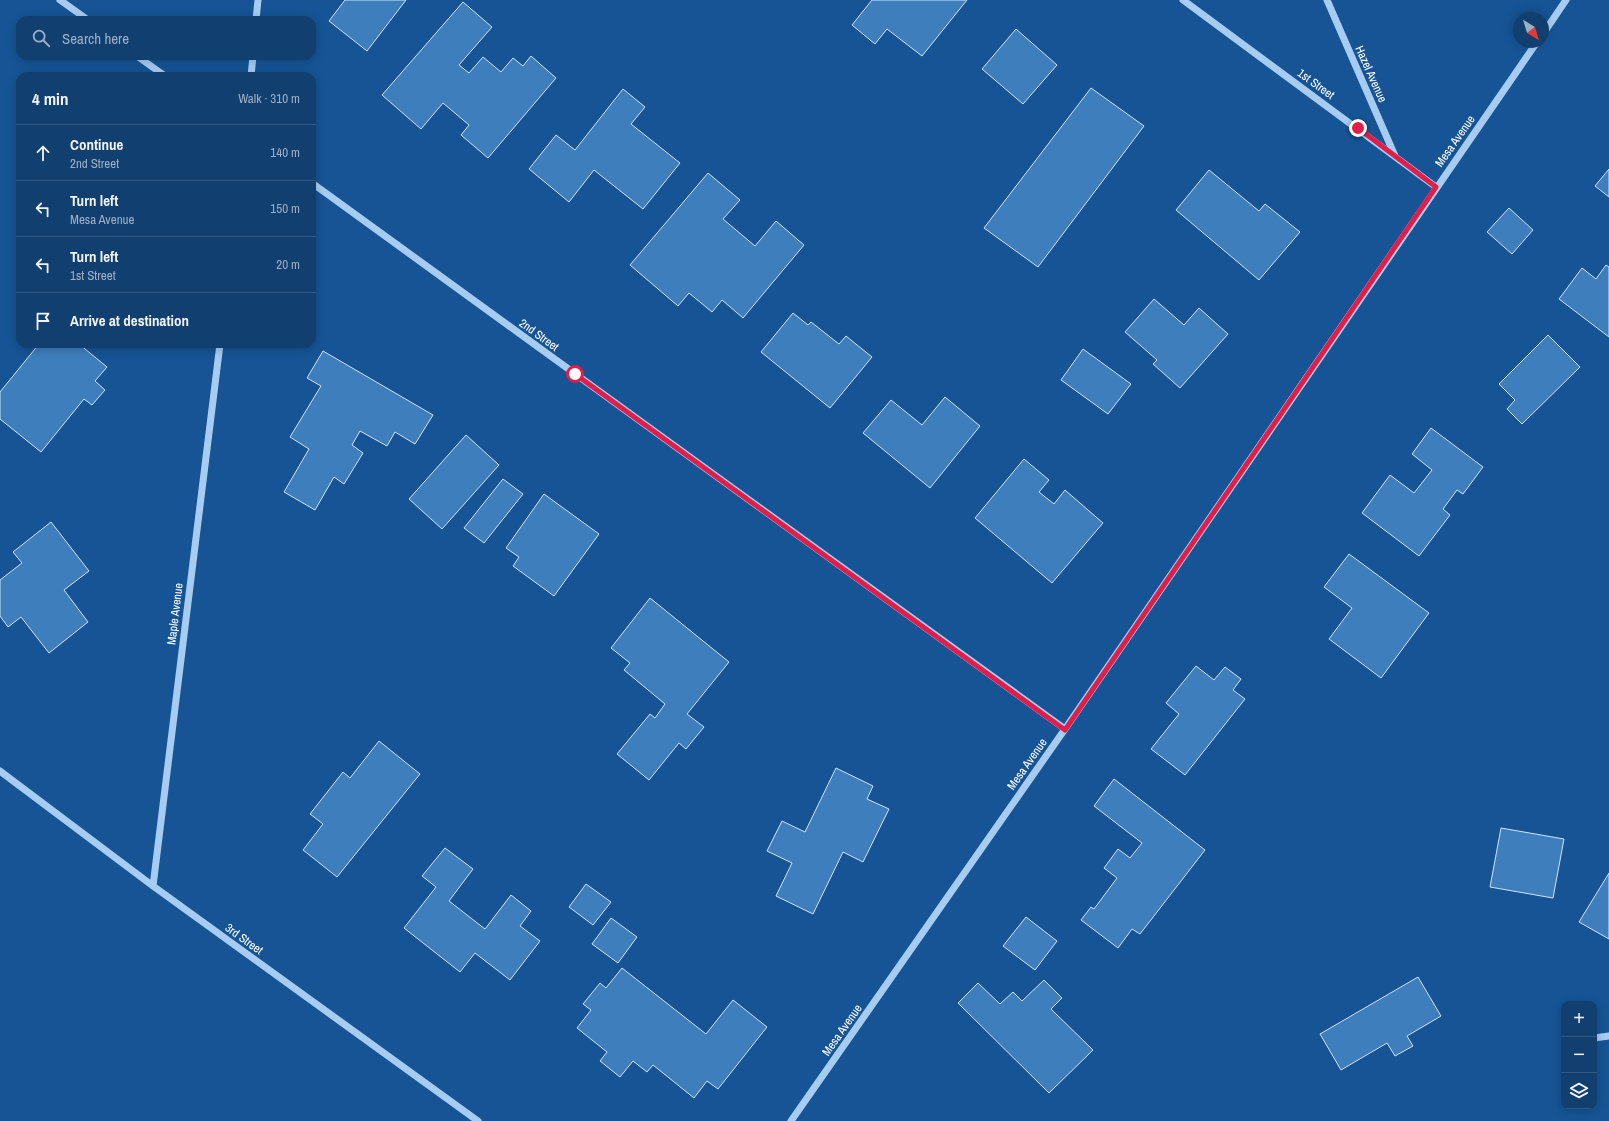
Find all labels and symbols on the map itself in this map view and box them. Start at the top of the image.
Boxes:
north arrow [1513,12,1549,48]
street label: Hazel Avenue [1351,43,1391,105]
street label: 1st Street [1294,65,1338,103]
street label: Mesa Avenue [1431,112,1479,170]
route end [1349,119,1367,137]
street label: 2nd Street [516,315,562,355]
route start [566,365,584,383]
street label: Maple Avenue [163,582,187,646]
street label: Mesa Avenue [1003,735,1051,793]
street label: 3rd Street [222,920,266,958]
street label: Mesa Avenue [818,1001,866,1059]

